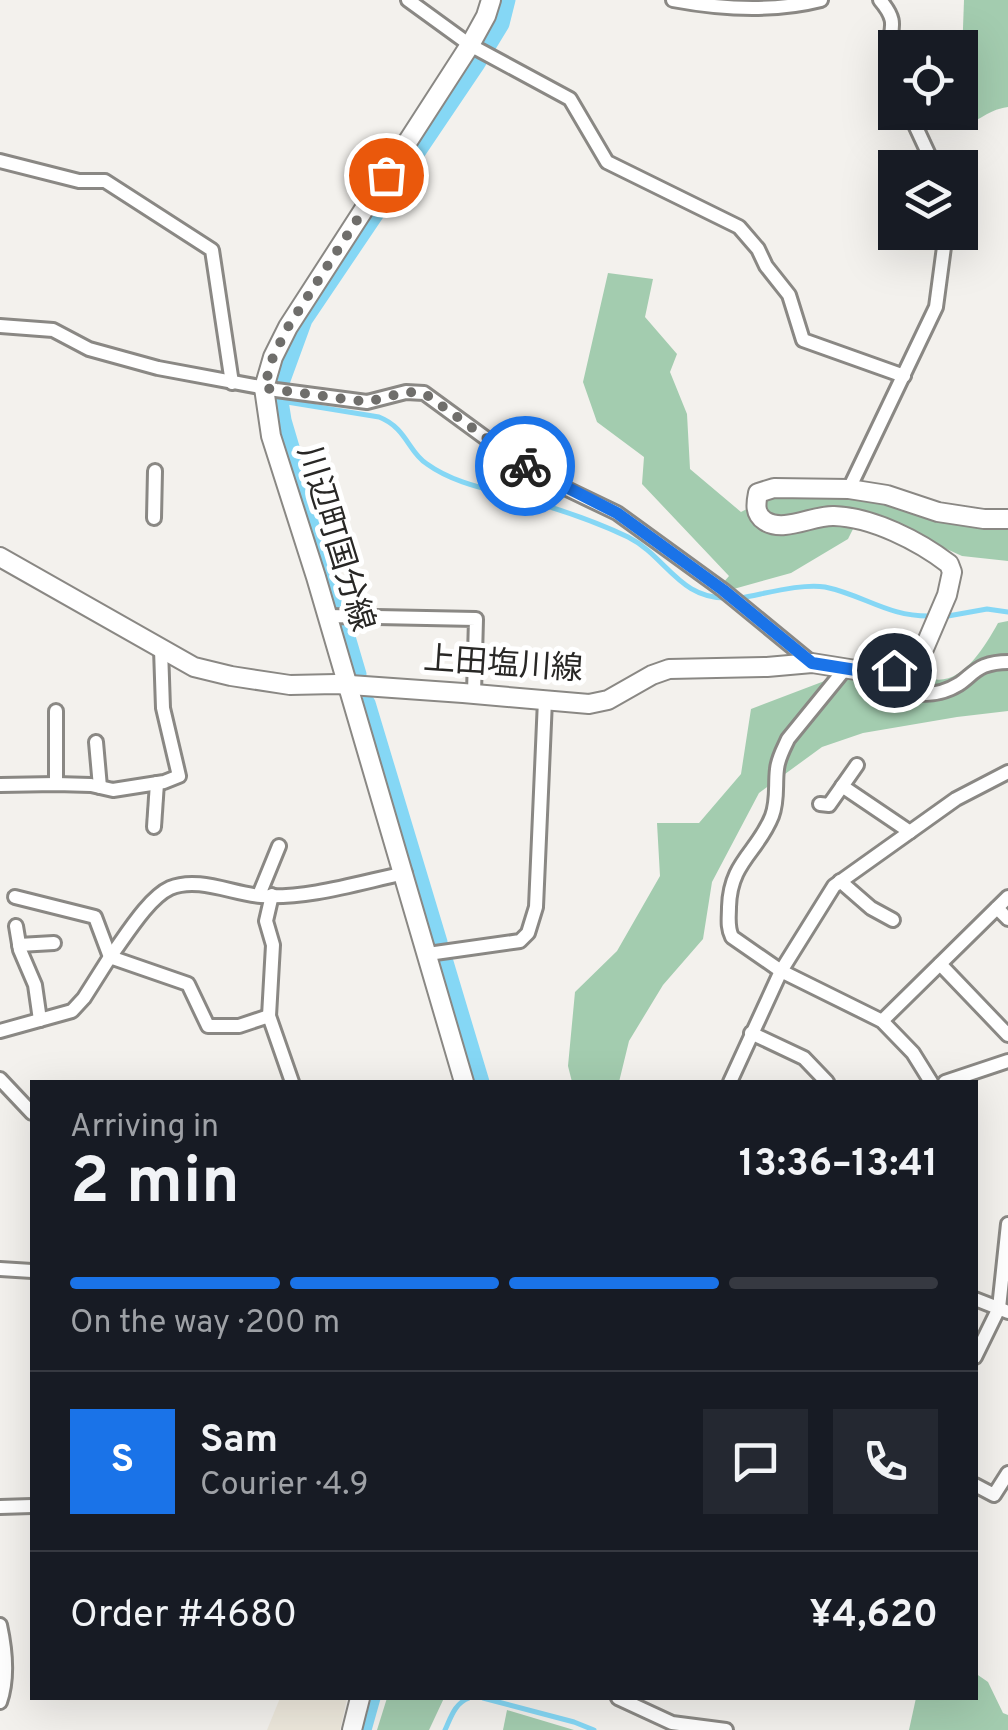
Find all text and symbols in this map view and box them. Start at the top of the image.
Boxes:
map controls [878,30,978,250]
button: locate [878,30,978,130]
pin [344,133,429,218]
icon: bag [359,148,414,203]
button: layers [878,150,978,250]
courier [475,416,575,516]
icon: bike [498,439,553,494]
street label: 川辺町国分線 [287,441,381,637]
pin [852,628,937,713]
street label: 上田塩川線 [422,640,584,692]
icon: home [867,643,922,698]
text: Arriving in [70,1108,219,1148]
text: 13:36–13:41 [739,1141,938,1190]
text: 2 min [70,1144,240,1226]
text: On the way · 200 m [70,1304,340,1344]
button: chat [703,1409,808,1514]
button: phone [833,1409,938,1514]
text: Sam [200,1417,278,1466]
text: S [111,1437,134,1486]
text: Courier · 4.9 [200,1466,369,1506]
text: Order #4680 [70,1592,297,1641]
text: ¥4,620 [810,1592,938,1641]

